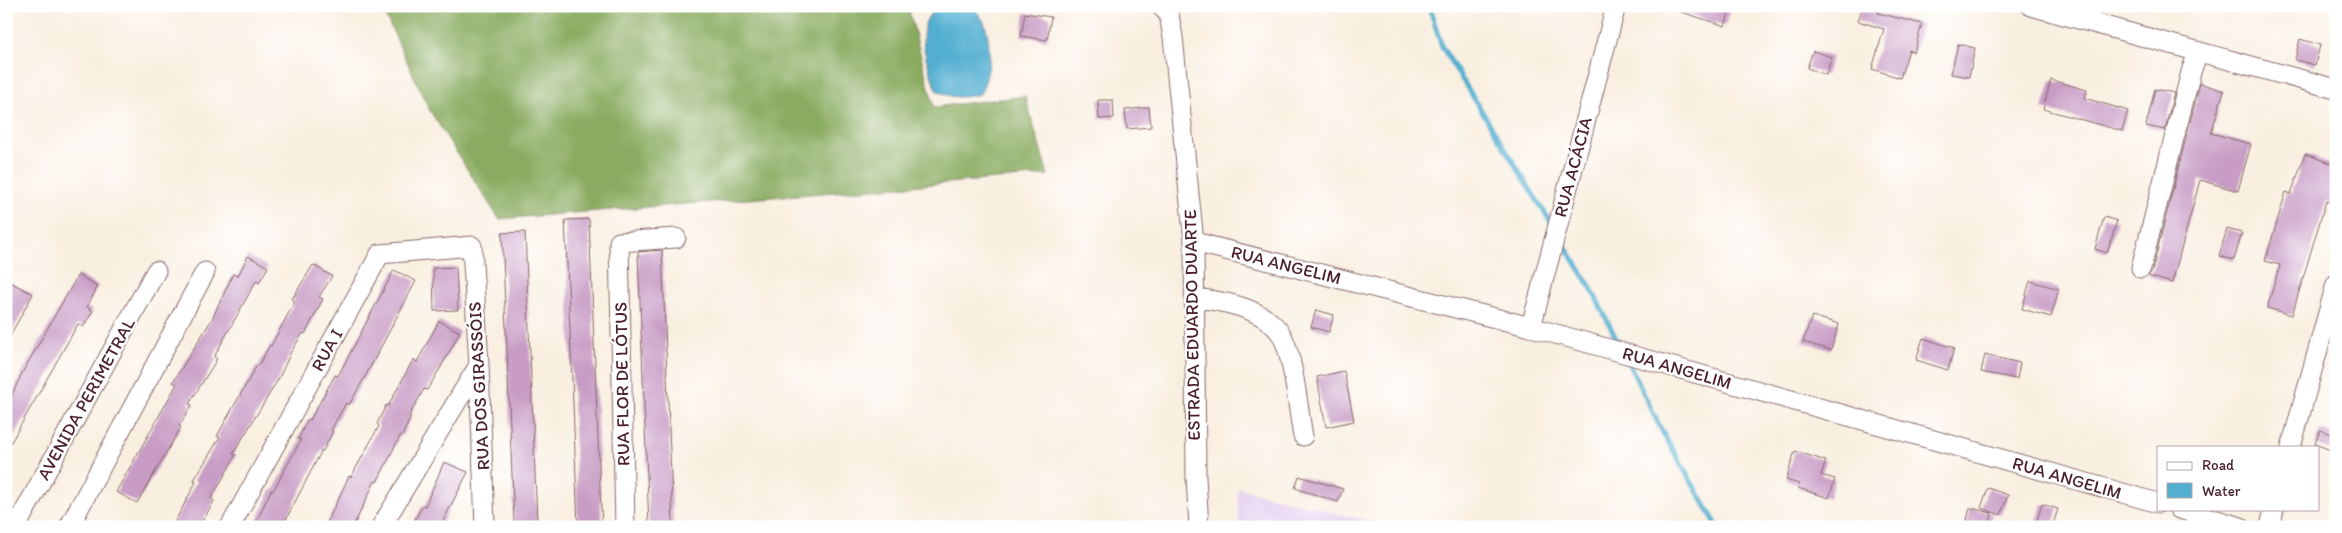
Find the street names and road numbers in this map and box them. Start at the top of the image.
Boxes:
street label: RUA ACÁCIA [1549,114,1597,220]
street label: ESTRADA EDUARDO DUARTE [1179,209,1205,441]
street label: RUA ANGELIM [1229,241,1343,289]
street label: RUA DOS GIRASSÓIS [464,301,494,471]
street label: RUA FLOR DE LÓTUS [610,302,634,466]
street label: AVENIDA PERIMETRAL [32,314,140,484]
street label: RUA I [306,325,348,375]
street label: RUA ANGELIM [1620,342,1734,394]
street label: RUA ANGELIM [2010,452,2124,504]

